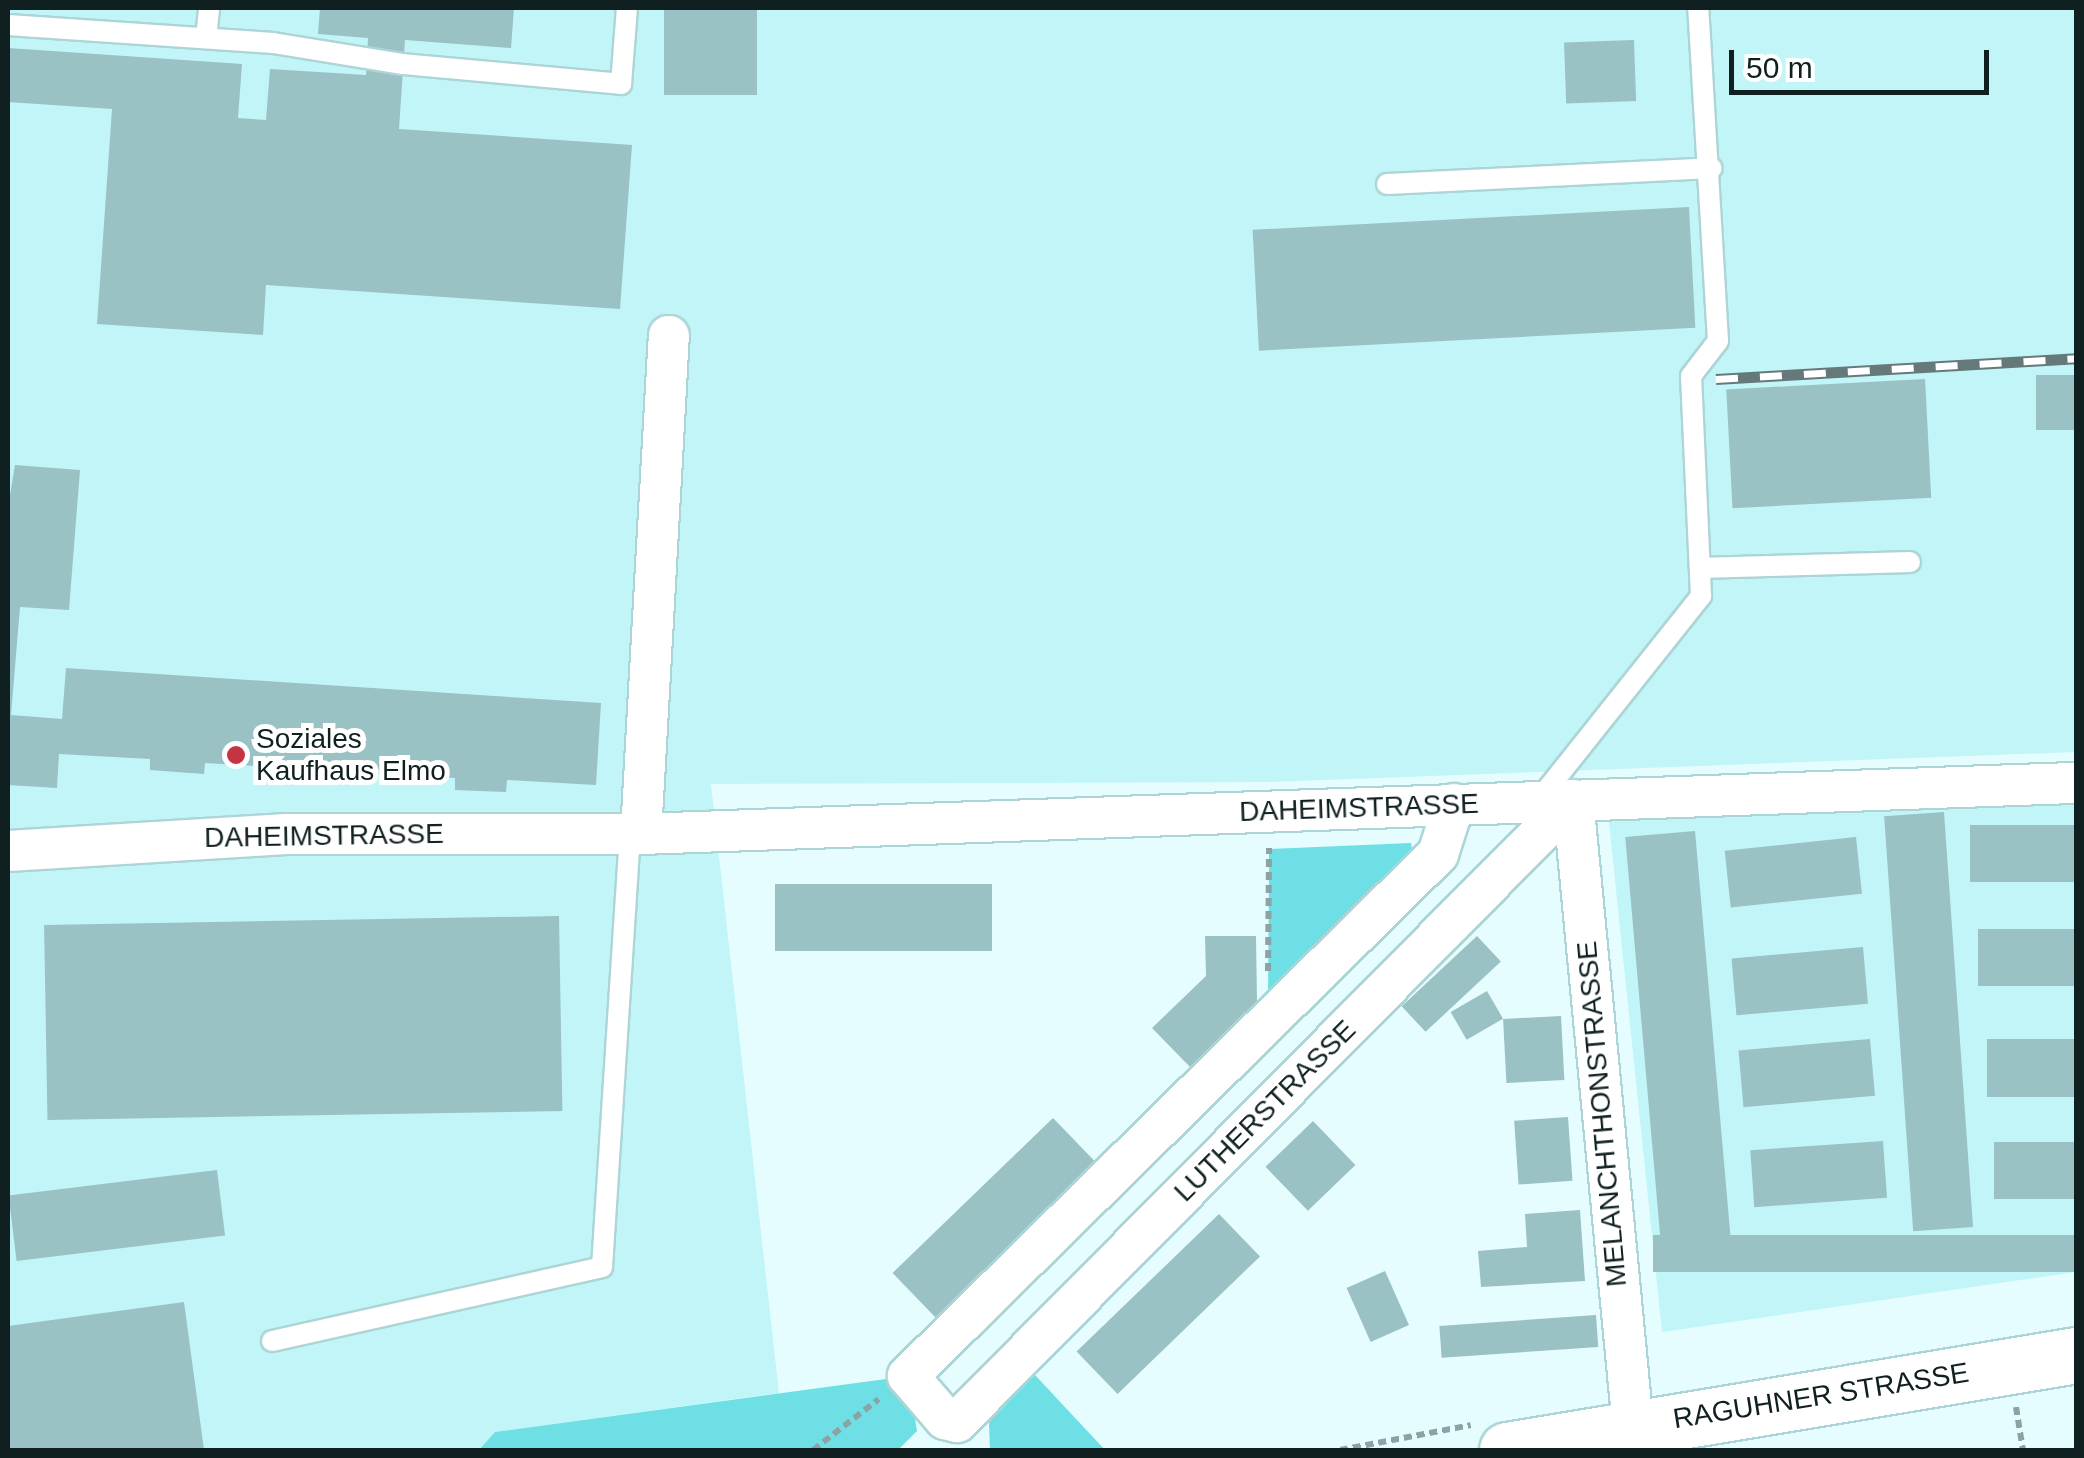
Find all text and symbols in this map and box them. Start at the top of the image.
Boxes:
scale bar [1734,30,1994,92]
text: 50 m [1746,51,1813,84]
place label: Soziales Kaufhaus Elmo [256,722,446,788]
marker: Soziales Kaufhaus Elmo [225,744,247,766]
street label: DAHEIMSTRASSE [1239,787,1479,829]
street label: DAHEIMSTRASSE [204,817,444,855]
street label: MELANCHTHONSTRASSE [1570,940,1634,1288]
street label: LUTHERSTRASSE [1167,1013,1363,1209]
street label: RAGUHNER STRASSE [1671,1356,1971,1436]

